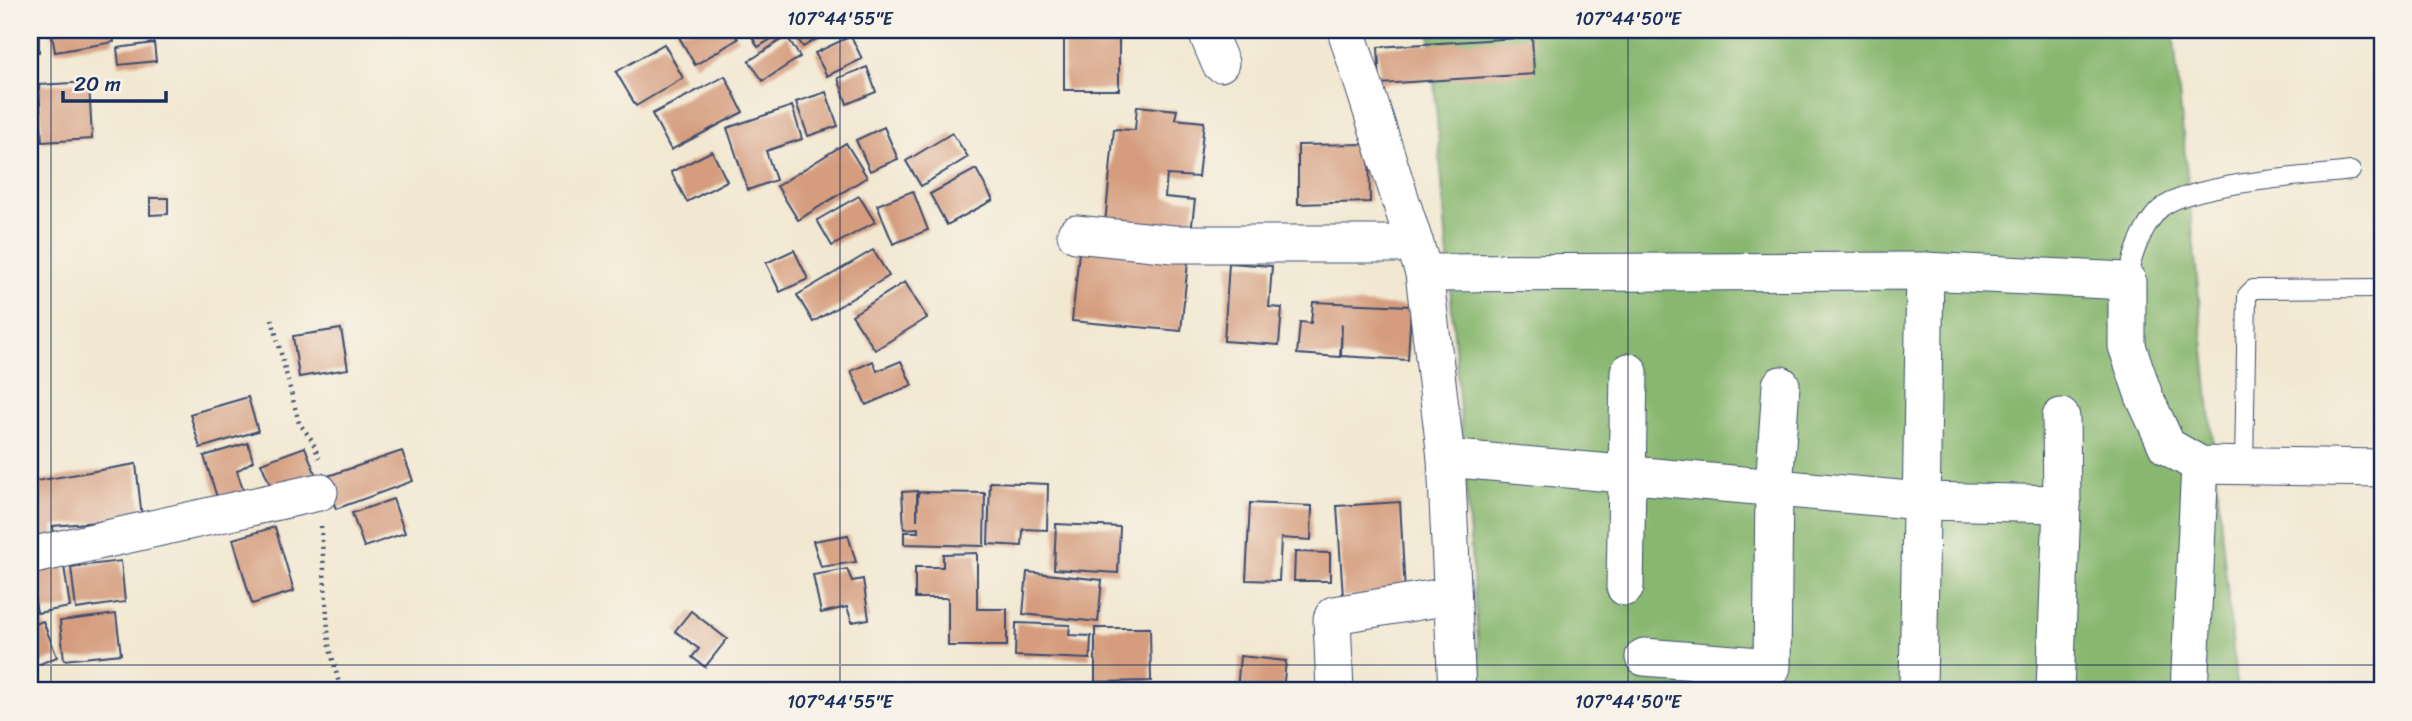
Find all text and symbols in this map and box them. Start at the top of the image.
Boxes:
text: 107°44'55"E [787,3,894,35]
text: 107°44'50"E [1575,3,1682,35]
scale bar [63,60,166,104]
text: 20 m [74,65,121,103]
text: 107°44'55"E [787,686,894,718]
text: 107°44'50"E [1575,686,1682,718]

